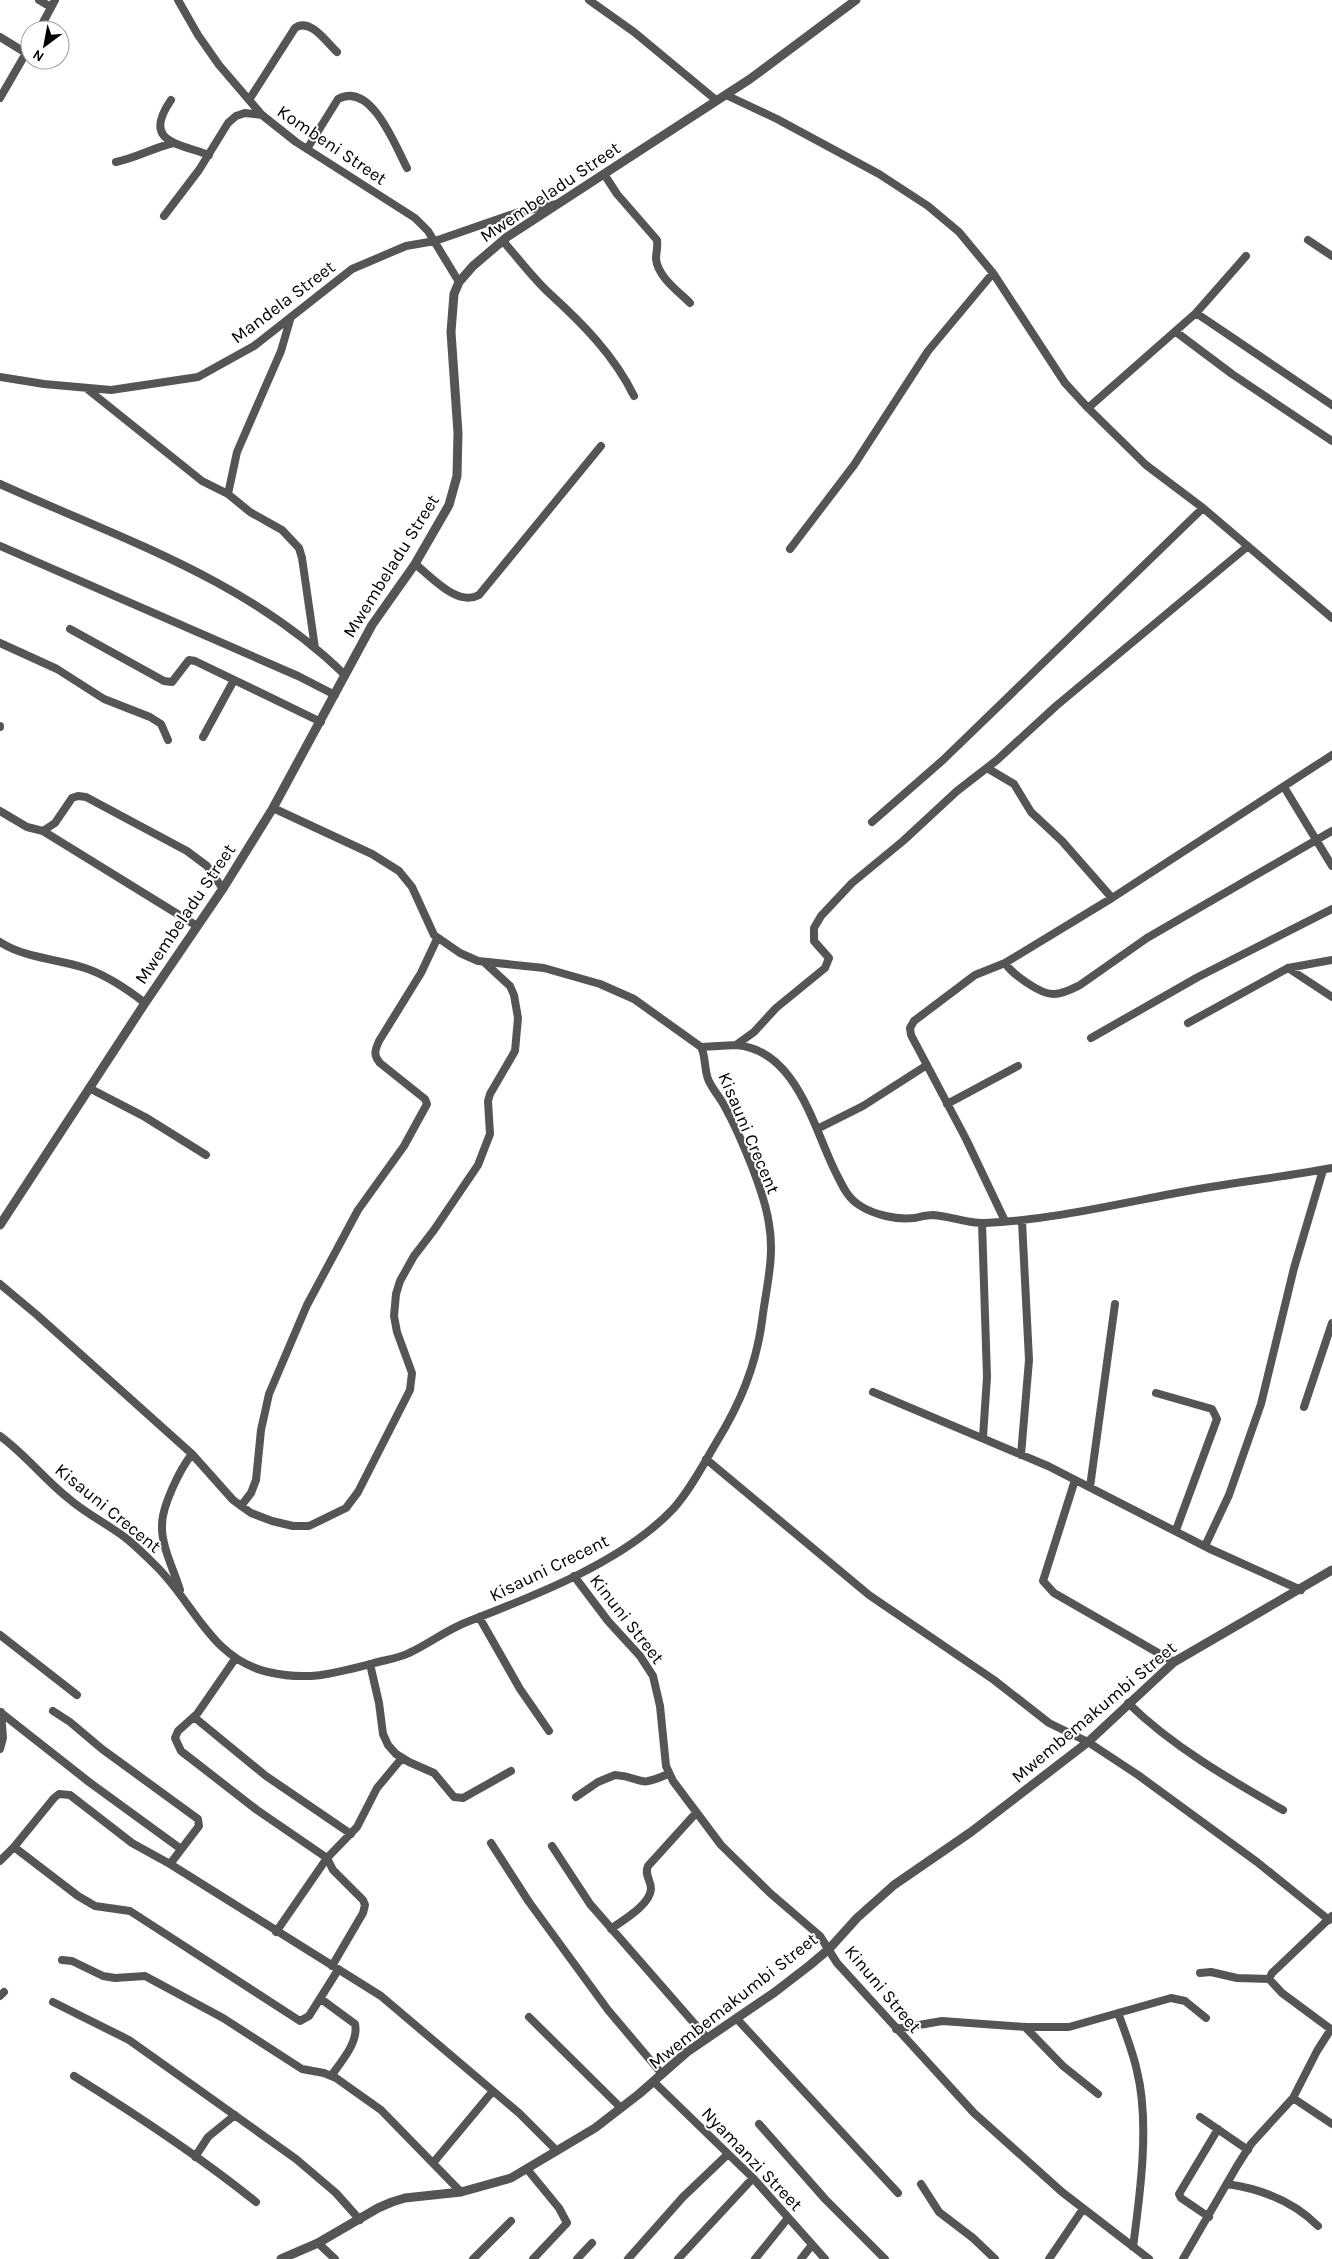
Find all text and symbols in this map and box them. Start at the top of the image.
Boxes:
north arrow [20,20,70,70]
text: N [30,46,47,65]
street label: Kombeni Street [273,100,391,190]
street label: Mwembeladu Street [476,137,625,247]
street label: Mandela Street [227,256,340,348]
street label: Mwembeladu Street [338,490,444,642]
street label: Mwembeladu Street [130,839,240,988]
street label: Kisauni Crecent [713,1069,785,1197]
street label: Kisauni Crecent [51,1459,166,1558]
street label: Kisauni Crecent [486,1530,612,1606]
street label: Kinuni Street [585,1570,669,1668]
street label: Mwembemakumbi Street [1007,1636,1181,1787]
street label: Mwembemakumbi Street [644,1928,822,2074]
street label: Kinuni Street [840,1941,926,2038]
street label: Nyamanzi Street [697,2103,807,2216]

